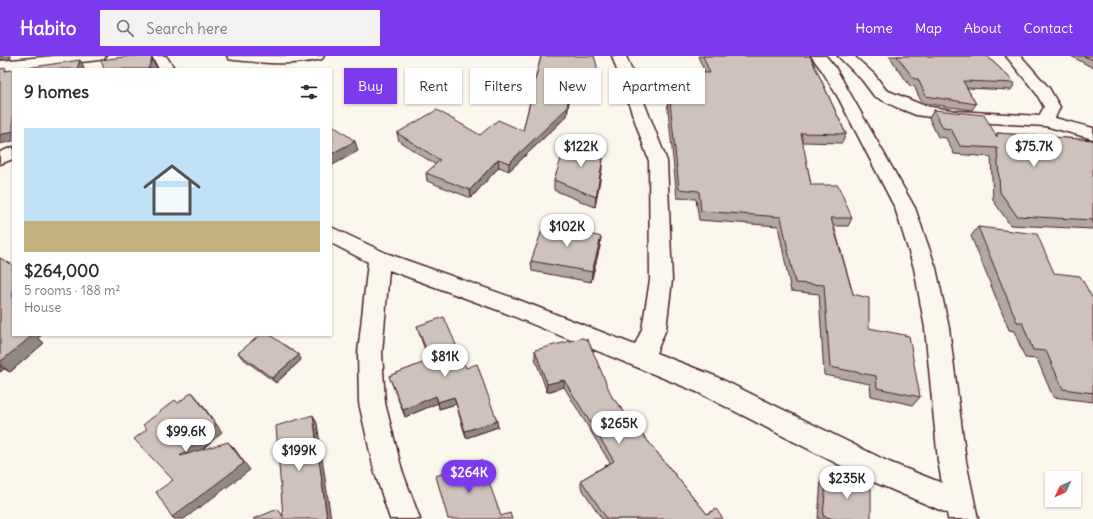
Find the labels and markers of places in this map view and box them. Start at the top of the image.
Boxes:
pin: $122K [553,134,609,168]
pin: $75.7K [1001,134,1067,168]
pin: $102K [539,214,595,248]
pin: $81K [421,344,469,378]
pin: $265K [591,411,647,445]
pin: $99.6K [153,419,219,453]
pin: $199K [271,438,327,472]
pin: $264K [441,460,497,494]
pin: $235K [819,466,875,500]

